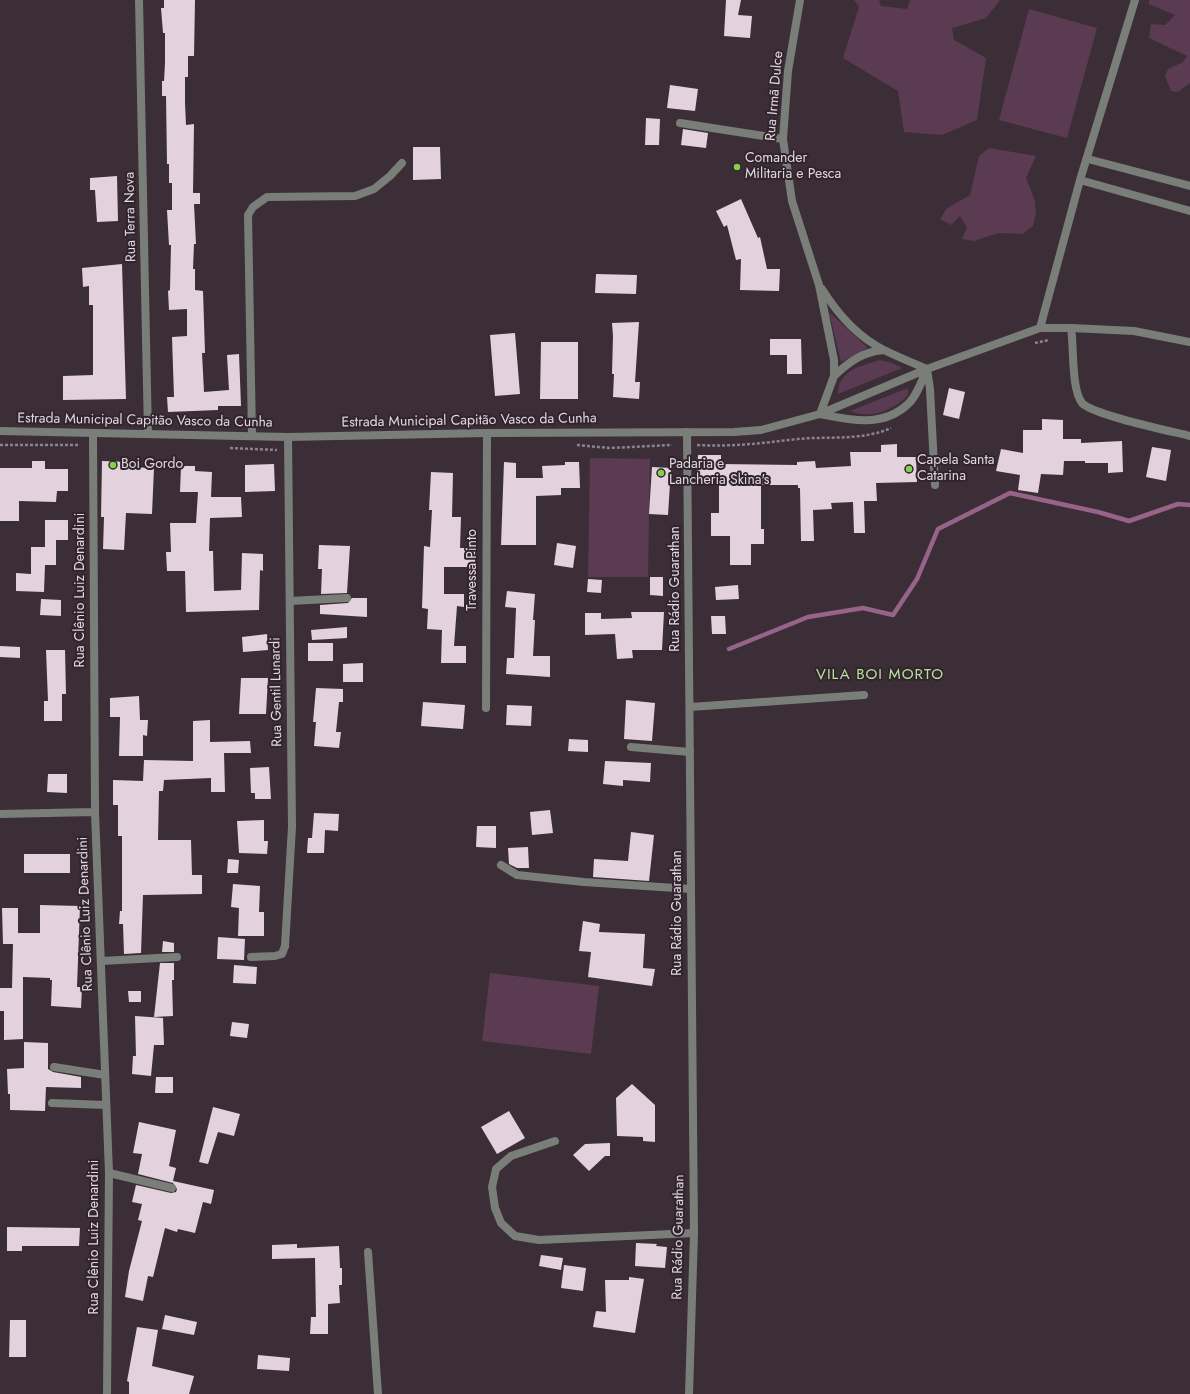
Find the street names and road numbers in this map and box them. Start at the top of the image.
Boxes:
street label: Rua Irmã Dulce [763,50,787,142]
street label: Rua Terra Nova [122,172,140,262]
street label: Estrada Municipal Capitão Vasco da Cunha [17,410,273,432]
street label: Estrada Municipal Capitão Vasco da Cunha [341,410,597,432]
street label: Rua Clênio Luiz Denardini [73,513,89,667]
street label: Rua Rádio Guarathan [668,526,684,652]
street label: Travessa Pinto [465,529,481,611]
street label: Rua Gentil Lunardi [268,637,286,747]
street label: Rua Clênio Luiz Denardini [75,836,97,992]
street label: Rua Rádio Guarathan [670,850,686,976]
street label: Rua Clênio Luiz Denardini [87,1160,103,1314]
street label: Rua Rádio Guarathan [670,1174,688,1300]

